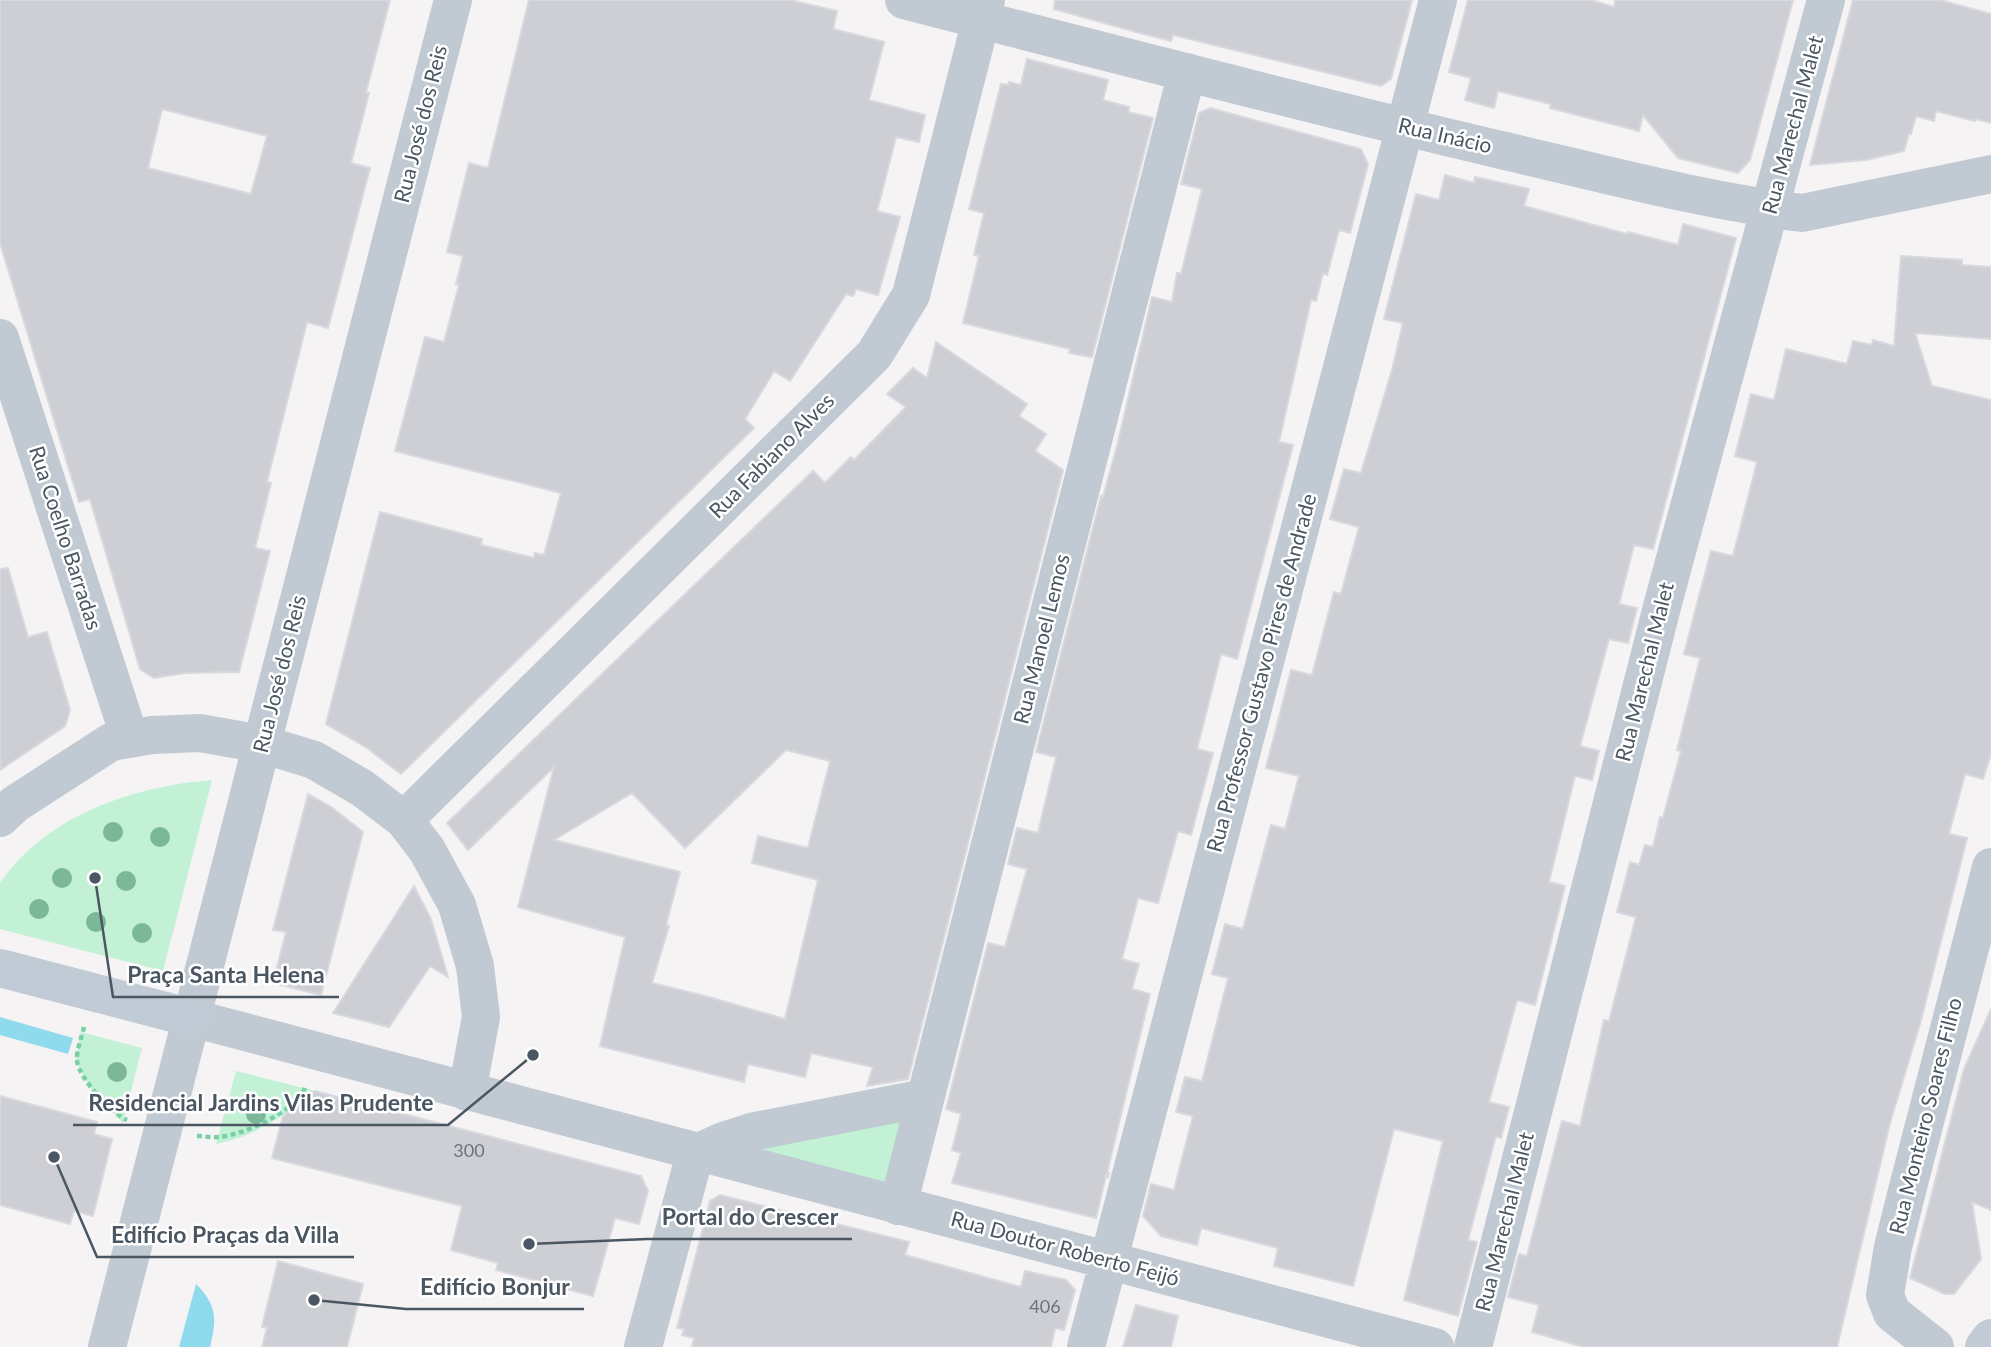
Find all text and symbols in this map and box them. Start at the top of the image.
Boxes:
street label: Rua Marechal Malet [1756,32,1828,217]
street label: Rua José dos Reis [388,42,451,205]
street label: Rua Inácio [1396,112,1495,157]
street label: Rua Fabiano Alves [703,387,839,523]
street label: Rua Coelho Barradas [25,443,108,633]
street label: Rua Professor Gustavo Pires de Andrade [1201,491,1321,855]
street label: Rua Manoel Lemos [1007,551,1074,726]
street label: Rua Marechal Malet [1609,579,1678,764]
street label: Rua José dos Reis [247,592,310,755]
callout: Praça Santa Helena [113,953,339,997]
text: Praça Santa Helena [127,960,325,988]
street label: Rua Monteiro Soares Filho [1883,995,1966,1237]
callout: Residencial Jardins Vilas Prudente [73,1081,448,1125]
text: Residencial Jardins Vilas Prudente [88,1088,434,1116]
street label: Rua Marechal Malet [1469,1129,1538,1314]
house number: 300 [453,1139,485,1161]
callout: Portal do Crescer [647,1195,852,1239]
text: Portal do Crescer [662,1202,839,1230]
street label: Rua Doutor Roberto Feijó [948,1205,1182,1290]
callout: Edifício Praças da Villa [97,1213,354,1257]
text: Edifício Praças da Villa [111,1220,339,1248]
callout: Edifício Bonjur [406,1265,584,1309]
text: Edifício Bonjur [420,1272,570,1300]
house number: 406 [1029,1295,1061,1317]

